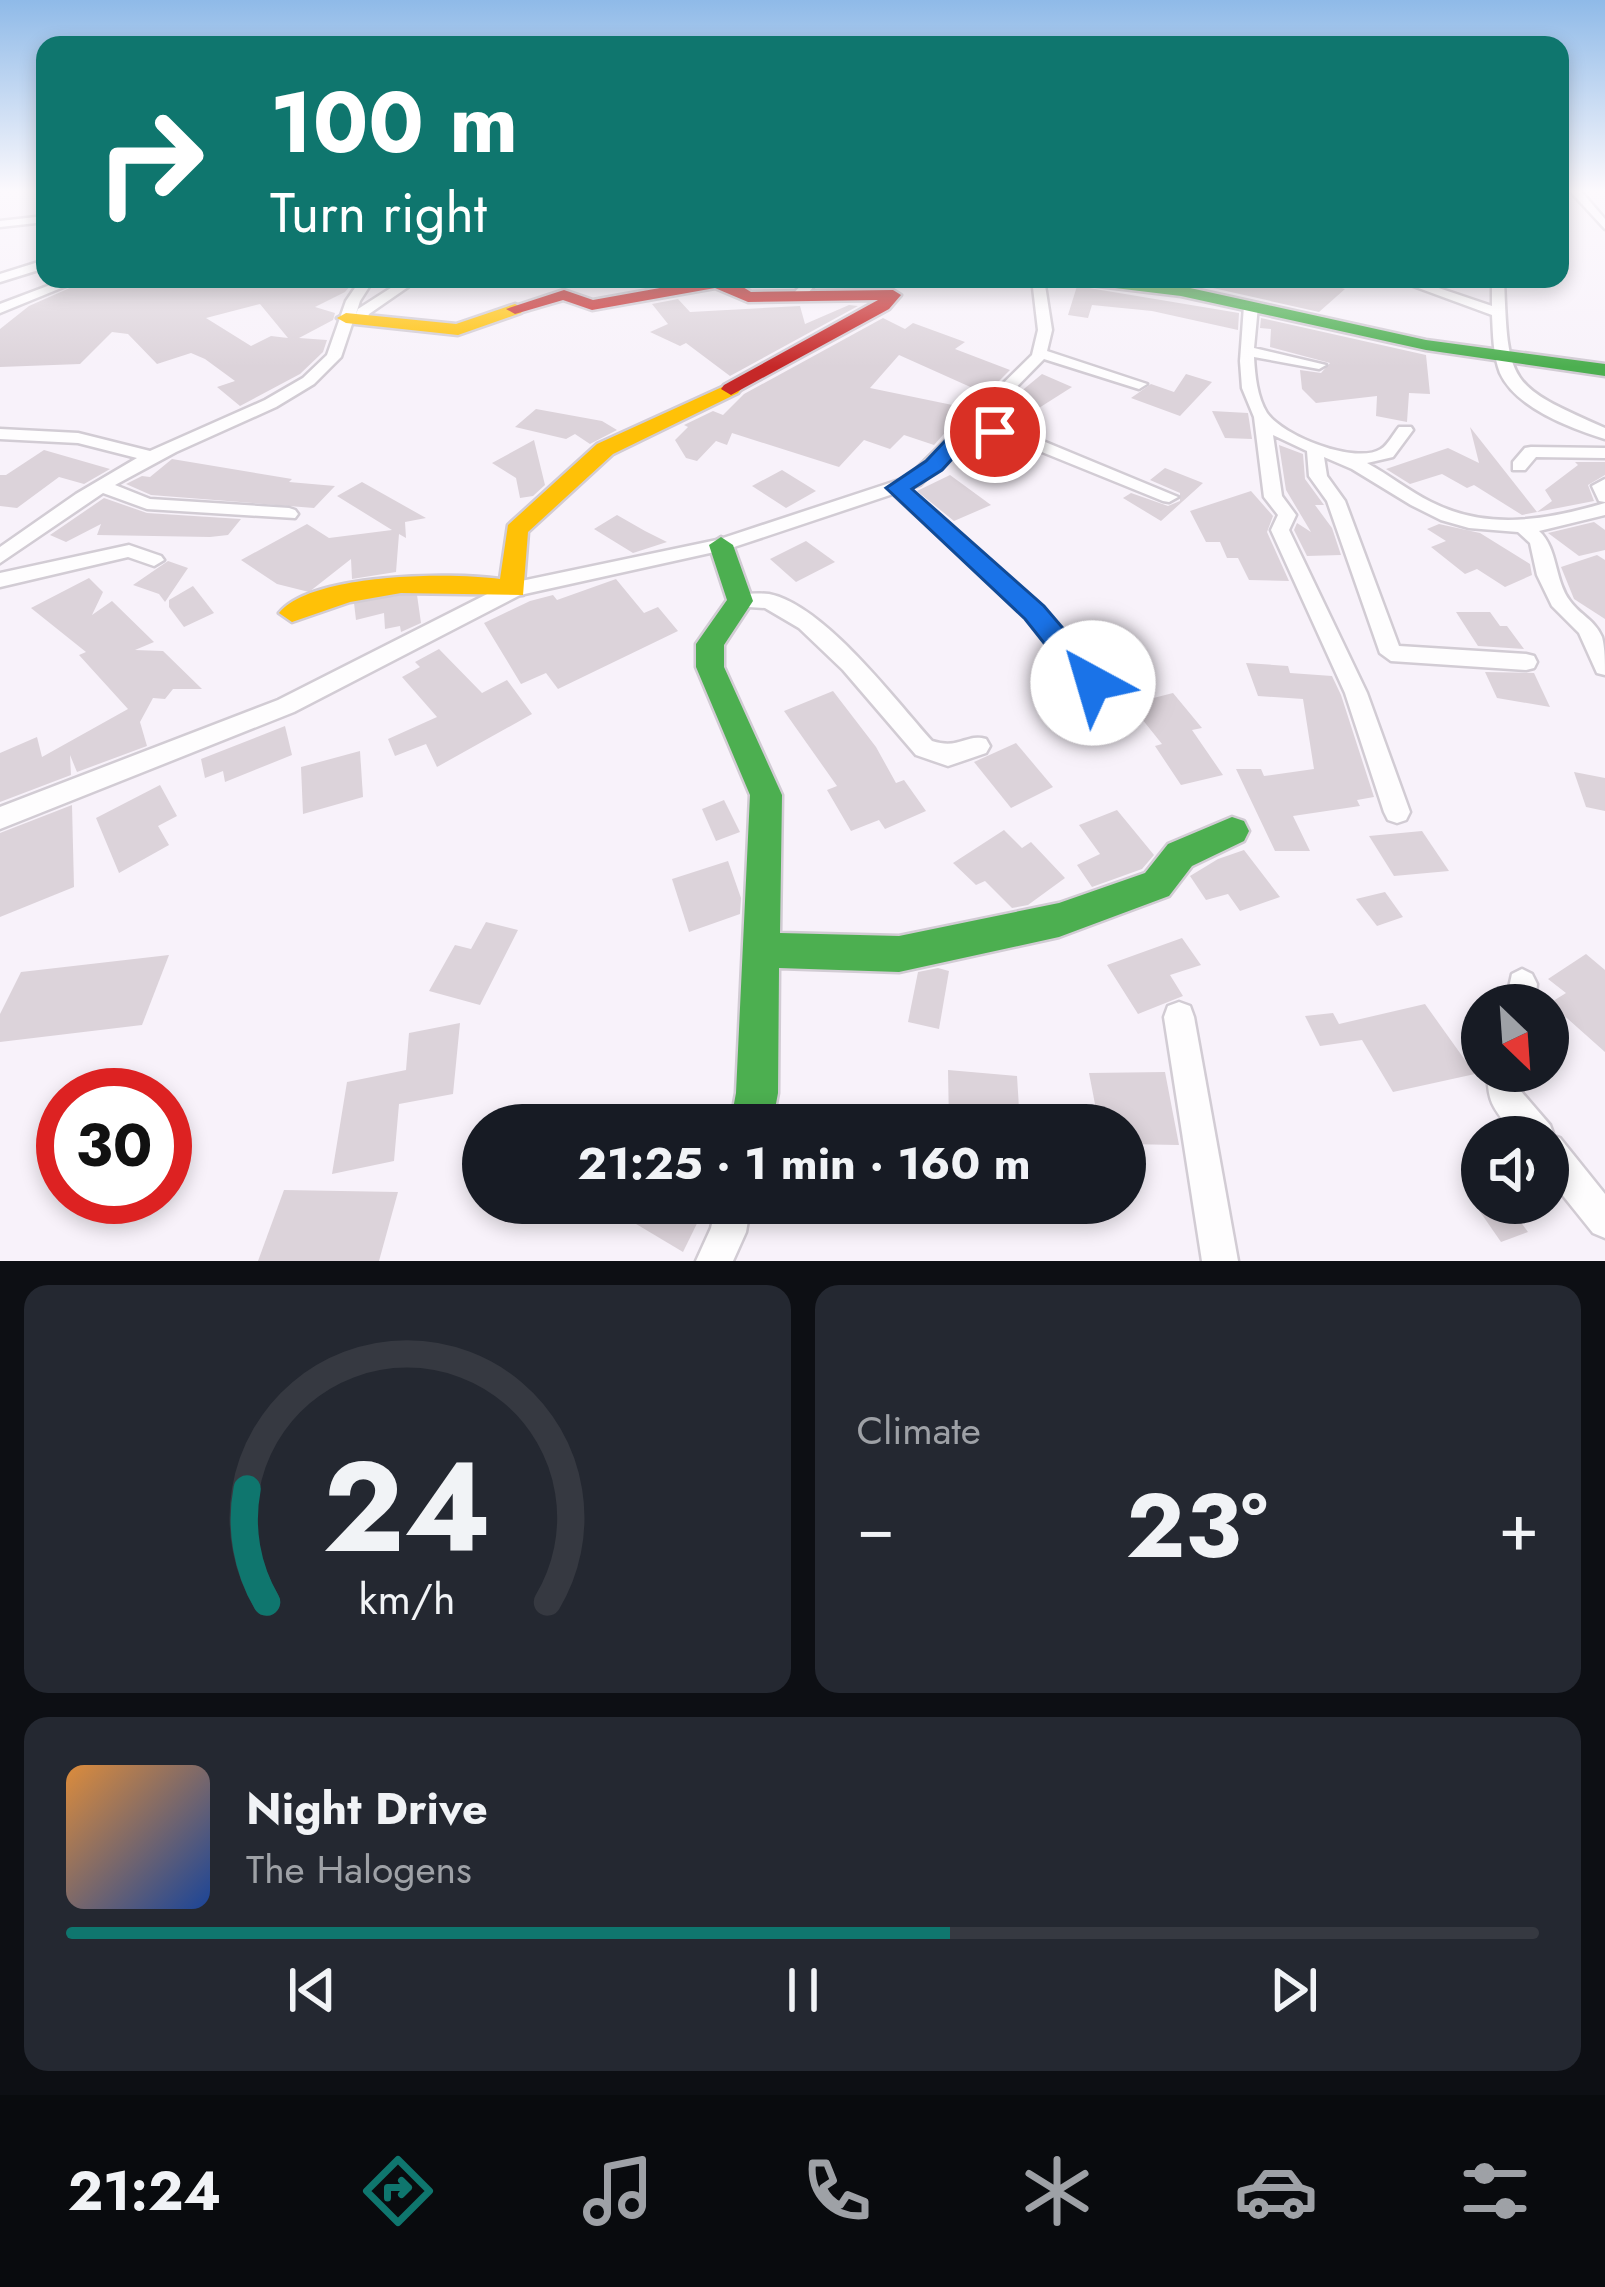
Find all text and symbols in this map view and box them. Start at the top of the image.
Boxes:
text: 100 m [270,62,518,184]
icon: right [72,84,228,240]
text: Turn right [270,174,487,252]
pin [944,381,1046,483]
icon: arrive [962,399,1028,465]
position arrow [1030,620,1156,746]
north arrow [1461,984,1569,1092]
map controls [1461,984,1569,1224]
speed limit sign: 30 [36,1068,192,1224]
button: sound [1461,1116,1569,1224]
text: 21:25 · 1 min · 160 m [577,1131,1031,1196]
text: Climate [857,1402,981,1459]
text: 24 [323,1417,492,1598]
text: 23° [1126,1461,1268,1591]
text: − [857,1479,895,1575]
text: + [1498,1479,1539,1575]
text: km/h [359,1568,456,1630]
text: Night Drive [246,1776,488,1841]
text: The Halogens [246,1841,472,1898]
icon: previous [279,1957,345,2023]
icon: pause [770,1957,836,2023]
icon: next [1261,1957,1327,2023]
icon: directions [356,2149,440,2233]
icon: music [576,2149,660,2233]
icon: phone [795,2149,879,2233]
icon: climate [1015,2149,1099,2233]
icon: car [1234,2149,1318,2233]
icon: filters [1453,2149,1537,2233]
text: 21:24 [68,2152,221,2230]

